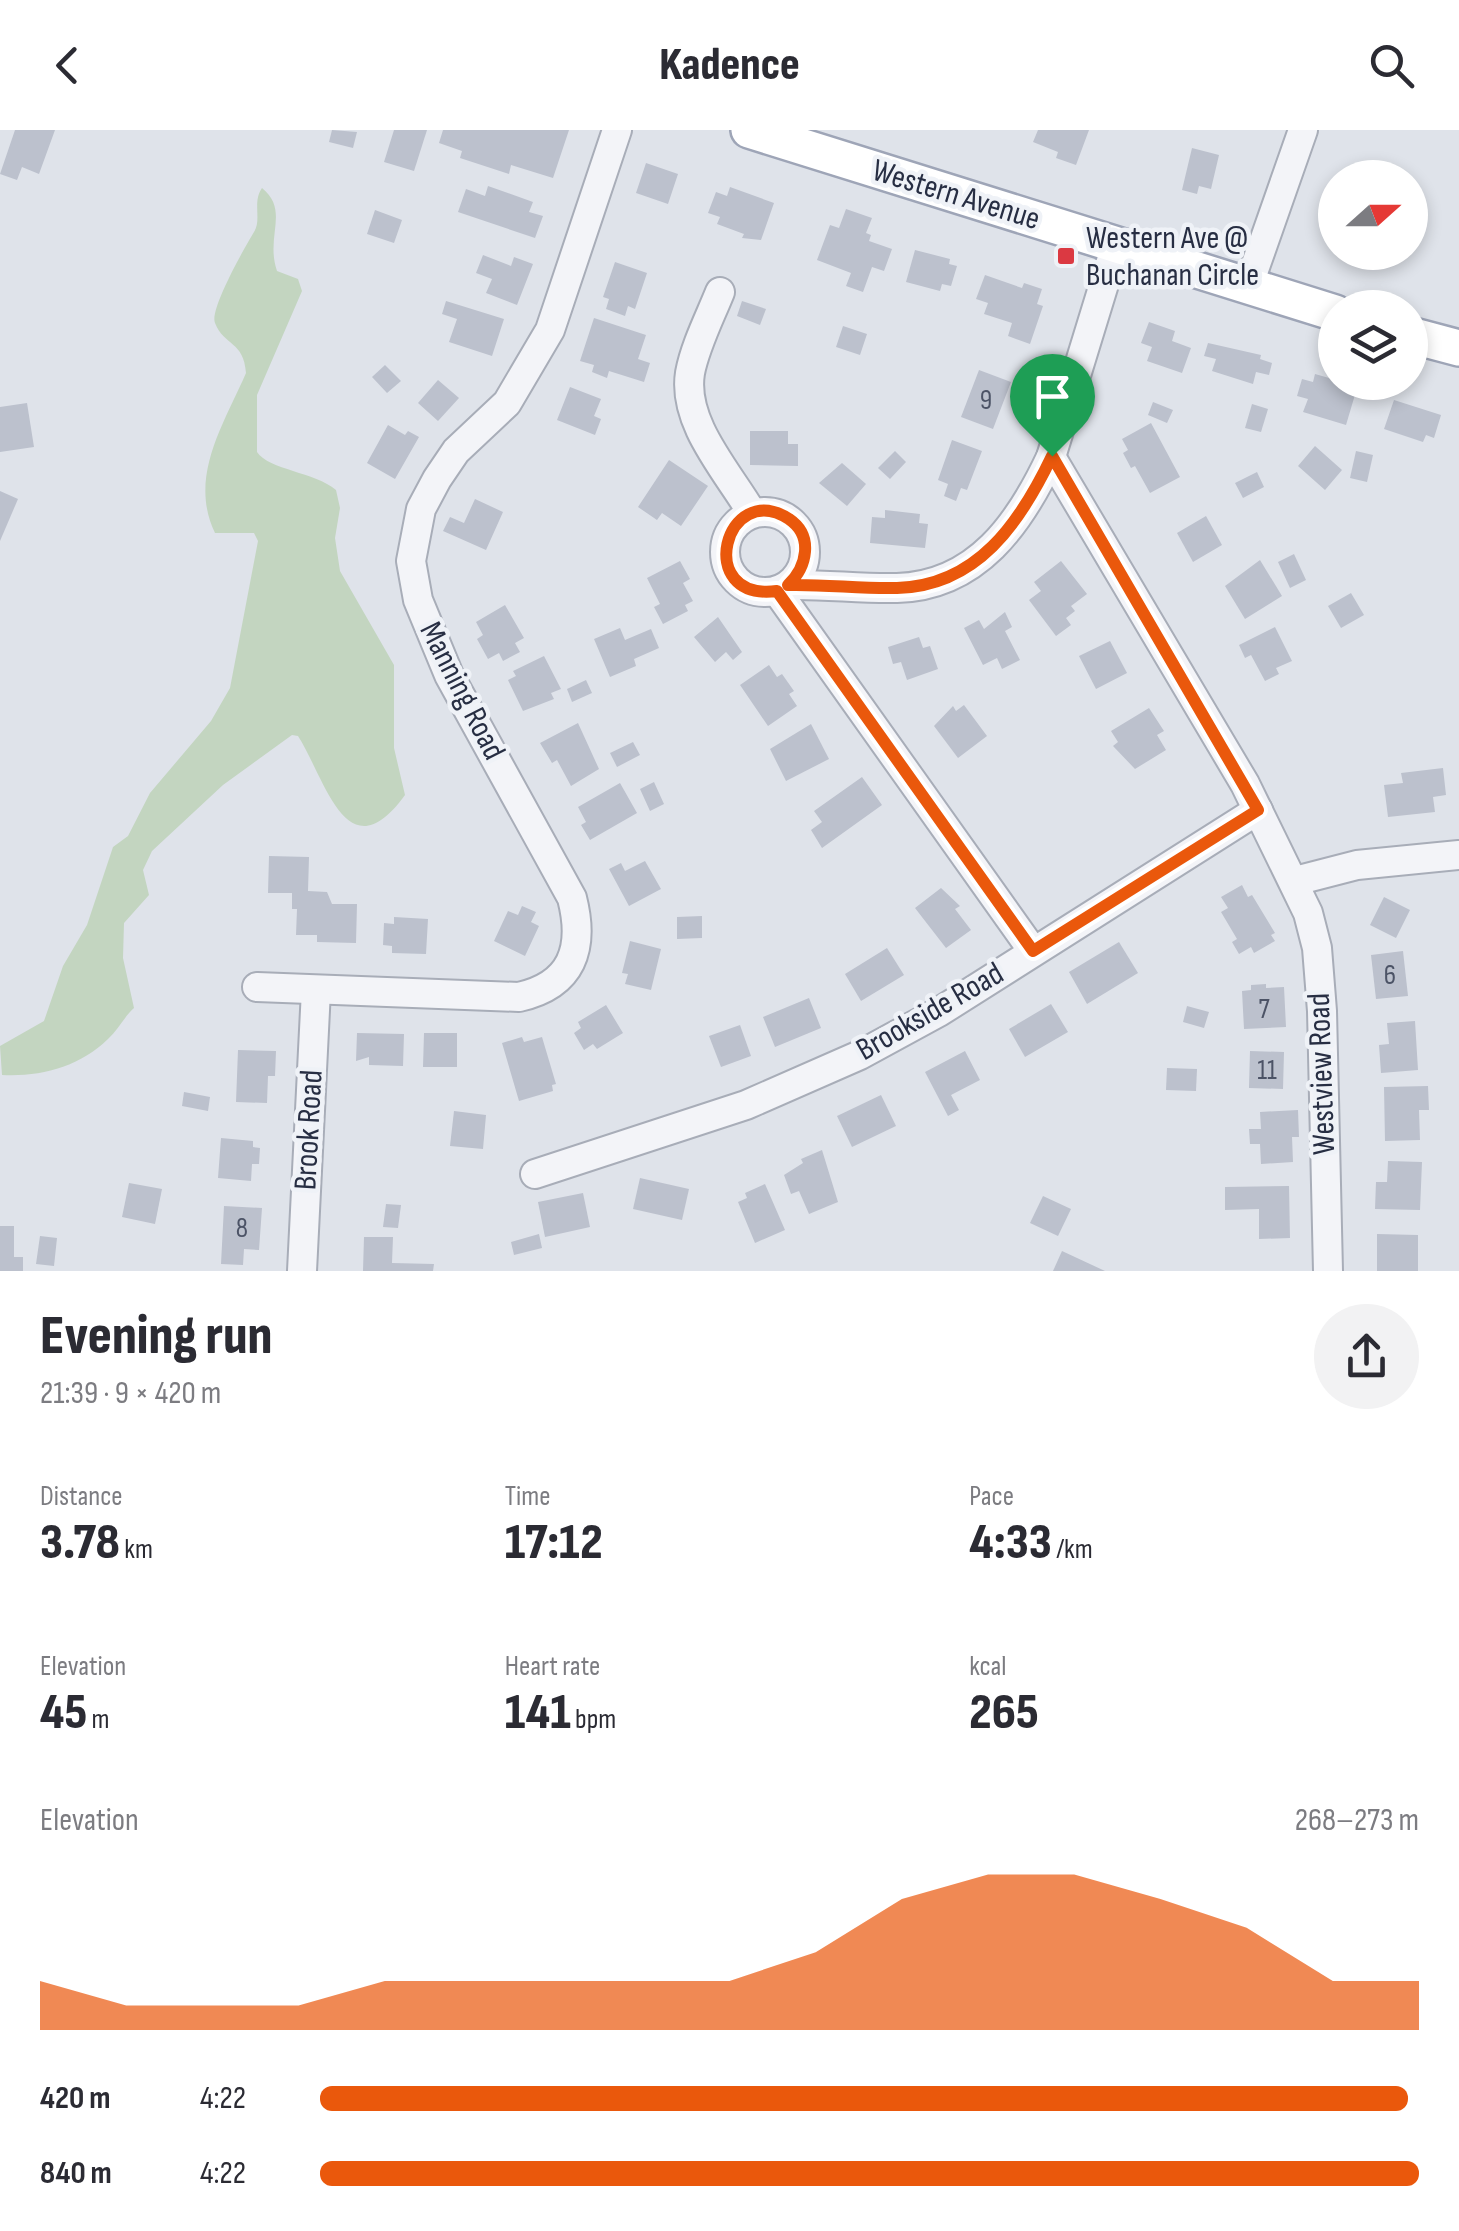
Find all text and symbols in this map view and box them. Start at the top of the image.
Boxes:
icon: back [40,38,95,93]
text: Kadence [659,38,800,93]
icon: search [1364,38,1419,93]
street label: Western Avenue [867,151,1045,239]
north arrow [1318,160,1428,270]
map controls [1318,160,1428,400]
place label: Western Ave @ Buchanan Circle [1086,219,1259,295]
marker: Western Ave @ Buchanan Circle [1055,245,1077,267]
button: layers [1318,290,1428,400]
pin [1010,354,1095,457]
icon: arrive [1025,369,1080,424]
house number: 9 [980,384,992,417]
street label: Manning Road [411,616,513,766]
street label: Brookside Road [850,954,1010,1070]
house number: 6 [1384,959,1396,992]
street label: Westview Road [1300,992,1344,1156]
house number: 7 [1258,993,1270,1026]
house number: 11 [1257,1054,1277,1087]
street label: Brook Road [286,1069,332,1191]
house number: 8 [236,1212,248,1245]
text: Evening run [40,1303,273,1370]
button: share [1314,1304,1419,1409]
text: 21:39 · 9 × 420 m [40,1374,221,1413]
text: Distance [40,1480,123,1513]
text: Time [505,1480,550,1513]
text: Pace [969,1480,1014,1513]
text: 3.78 [40,1513,120,1573]
text: 17:12 [505,1513,603,1573]
text: 4:33 [969,1513,1052,1573]
text: km [120,1533,153,1566]
text: /km [1052,1533,1093,1566]
text: Elevation [40,1650,126,1683]
text: Heart rate [505,1650,600,1683]
text: kcal [969,1650,1006,1683]
text: 45 [40,1683,87,1743]
text: 141 [505,1683,571,1743]
text: 265 [969,1683,1039,1743]
text: m [87,1703,110,1736]
text: bpm [571,1703,616,1736]
text: Elevation [40,1801,139,1840]
text: 268–273 m [1295,1801,1419,1840]
text: 420 m [40,2079,110,2118]
text: 4:22 [200,2079,246,2118]
text: 840 m [40,2154,112,2193]
text: 4:22 [200,2154,246,2193]

